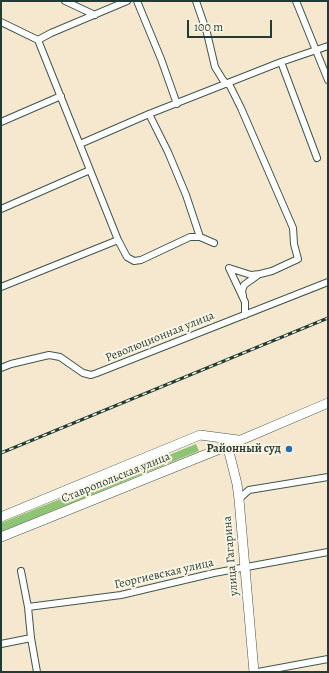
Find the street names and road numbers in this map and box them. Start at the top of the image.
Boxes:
street label: Революционная улица [103,309,217,365]
street label: Ставропольская улица [59,450,173,506]
street label: улица Гагарина [220,515,242,597]
street label: Георгиевская улица [113,556,215,592]

